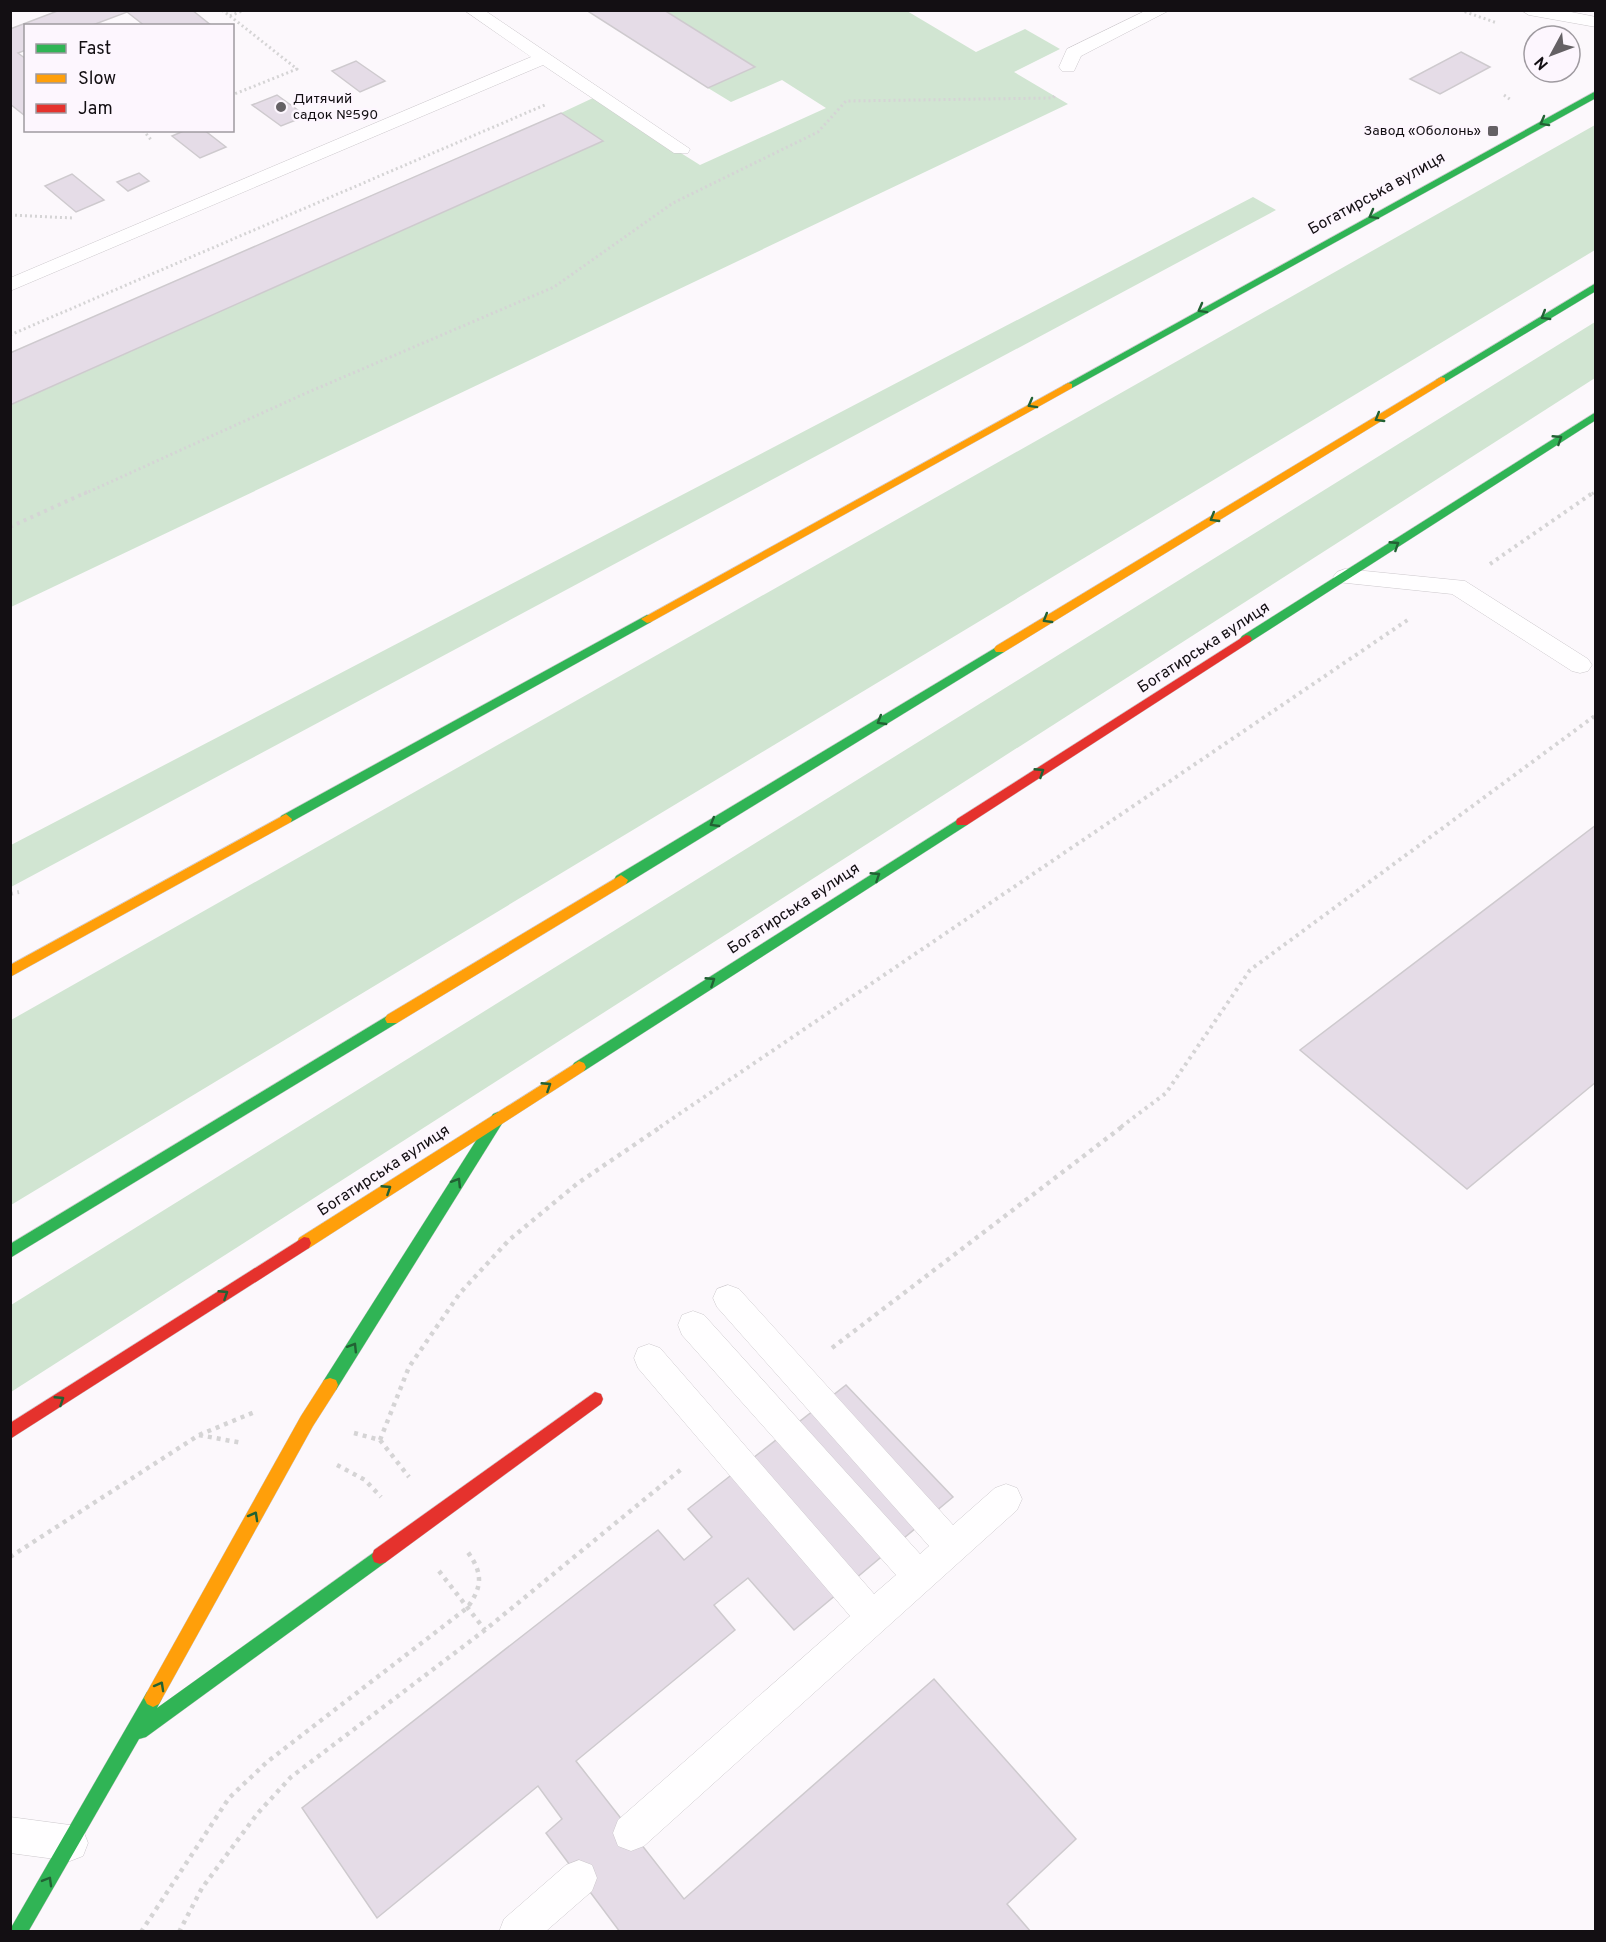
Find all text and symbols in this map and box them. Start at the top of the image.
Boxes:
legend [24,24,234,132]
north arrow [1522,24,1582,84]
text: Fast [78,38,111,61]
text: N [1531,52,1554,73]
text: Slow [78,68,116,91]
place label: Дитячий садок №590 [293,91,378,124]
text: Jam [78,98,113,121]
marker: Дитячий садок №590 [274,100,288,114]
one-way arrow [1540,115,1550,126]
place label: Завод «Оболонь» [1364,123,1481,140]
marker: Завод «Оболонь» [1486,124,1500,138]
street label: Богатирська вулиця [1305,148,1449,240]
one-way arrow [1369,208,1379,219]
one-way arrow [1198,302,1209,314]
one-way arrow [1541,309,1551,321]
one-way arrow [1028,397,1038,408]
one-way arrow [1375,410,1385,422]
one-way arrow [1552,436,1563,447]
one-way arrow [1210,510,1220,522]
one-way arrow [1388,541,1399,552]
street label: Богатирська вулиця [1134,598,1274,698]
one-way arrow [1043,612,1053,624]
one-way arrow [877,714,887,725]
one-way arrow [1034,767,1044,779]
one-way arrow [710,815,720,827]
street label: Богатирська вулиця [724,859,864,959]
one-way arrow [870,872,880,884]
one-way arrow [705,978,716,989]
one-way arrow [540,1082,551,1093]
street label: Богатирська вулиця [314,1121,454,1221]
one-way arrow [450,1178,461,1189]
one-way arrow [381,1185,392,1196]
one-way arrow [217,1291,228,1302]
one-way arrow [346,1343,357,1354]
one-way arrow [53,1396,64,1407]
one-way arrow [247,1511,259,1522]
one-way arrow [153,1682,164,1692]
one-way arrow [40,1877,52,1887]

